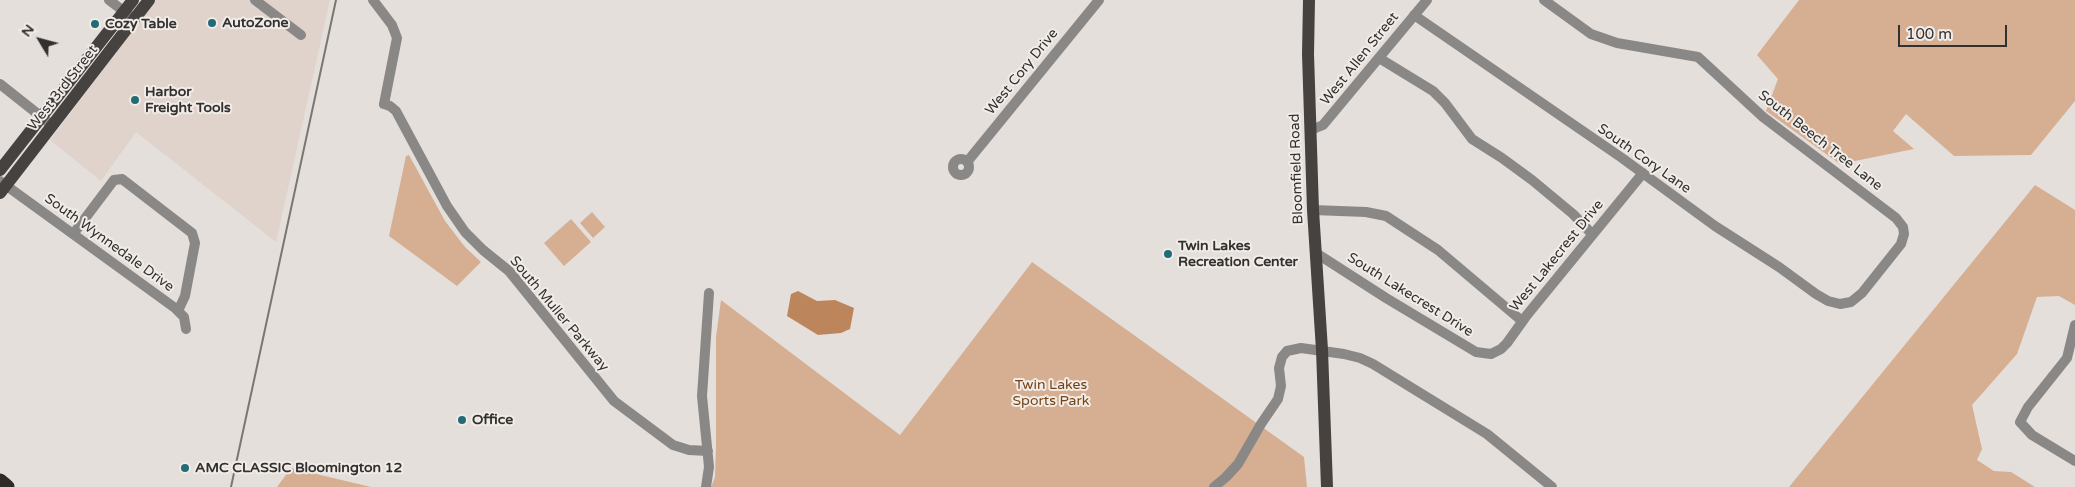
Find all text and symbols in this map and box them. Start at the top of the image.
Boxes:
street label: West Allen Street [1317,9,1403,109]
north arrow [15,15,65,65]
place label: AutoZone [222,15,288,31]
scale bar [1900,15,2009,47]
place label: Cozy Table [105,16,177,32]
marker: AutoZone [206,17,218,29]
marker: Cozy Table [89,18,101,30]
text: N [17,21,38,40]
street label: West Cory Drive [982,25,1062,119]
text: 100 m [1906,25,1952,43]
street label: West 3rd Street [25,42,101,134]
place label: Harbor Freight Tools [145,84,231,116]
street label: South Beech Tree Lane [1755,87,1885,195]
marker: Harbor Freight Tools [129,94,141,106]
street label: Bloomfield Road [1287,113,1307,225]
street label: South Cory Lane [1594,121,1694,197]
street label: South Wynnedale Drive [41,190,177,296]
street label: West Lakecrest Drive [1507,197,1607,315]
place label: Twin Lakes Recreation Center [1178,238,1298,270]
marker: Twin Lakes Recreation Center [1162,248,1174,260]
street label: South Lakecrest Drive [1344,249,1476,341]
street label: South Muller Parkway [506,253,612,375]
park label: Twin Lakes Sports Park [1013,377,1089,410]
place label: Office [472,412,513,428]
marker: Office [456,414,468,426]
place label: AMC CLASSIC Bloomington 12 [195,460,402,476]
marker: AMC CLASSIC Bloomington 12 [179,462,191,474]

